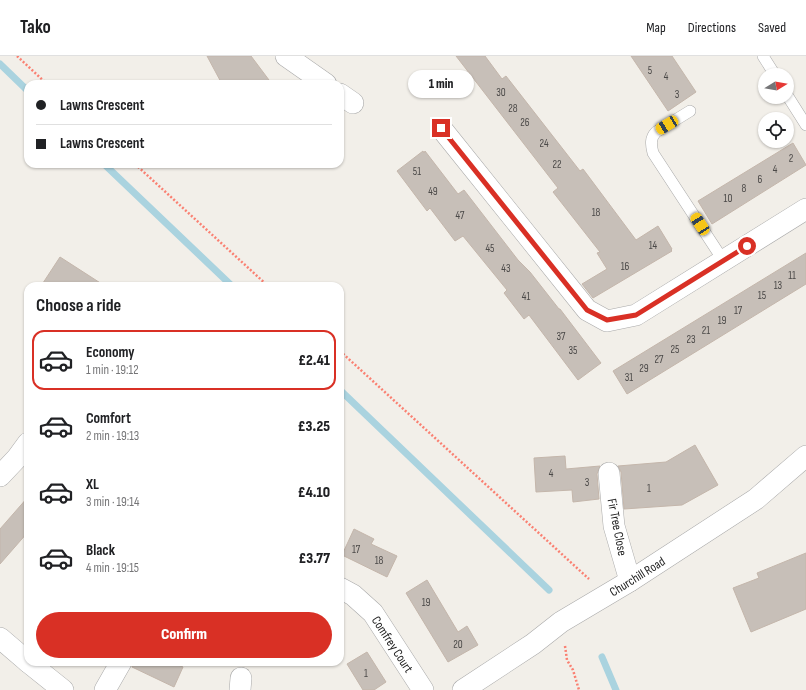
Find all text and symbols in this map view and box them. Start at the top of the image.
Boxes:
text: Tako [20,16,51,39]
text: Map [646,19,666,36]
text: Directions [688,19,736,36]
text: Saved [758,19,786,36]
house number: 5 [648,64,652,77]
north arrow [758,68,794,104]
map controls [758,68,794,148]
callout: 1 min [408,70,474,98]
house number: 4 [664,70,669,83]
text: 1 min [429,76,453,92]
house number: 30 [496,86,506,99]
house number: 3 [675,88,680,101]
text: Lawns Crescent [60,96,145,115]
house number: 28 [508,102,518,115]
button: locate [758,112,794,148]
car [654,114,680,136]
house number: 26 [520,116,530,129]
route end [432,119,450,137]
text: Lawns Crescent [60,134,145,153]
house number: 24 [539,137,549,150]
house number: 2 [789,152,794,165]
house number: 22 [552,158,562,171]
house number: 4 [773,163,778,176]
house number: 51 [413,165,421,178]
house number: 6 [758,173,763,186]
house number: 8 [742,182,747,195]
house number: 49 [428,185,438,198]
house number: 10 [724,192,732,205]
house number: 18 [592,206,601,219]
house number: 47 [456,209,465,222]
car [688,211,712,237]
route start [738,237,756,255]
house number: 14 [649,239,658,252]
house number: 45 [485,242,495,255]
house number: 16 [621,260,630,273]
house number: 43 [501,262,511,275]
house number: 11 [788,269,796,282]
house number: 13 [774,279,783,292]
house number: 15 [758,289,766,302]
house number: 41 [522,290,530,303]
text: Choose a ride [36,295,121,316]
house number: 17 [734,304,743,317]
house number: 19 [718,314,726,327]
house number: 21 [702,324,710,337]
house number: 37 [556,330,566,343]
house number: 23 [686,333,696,346]
icon: car [38,342,74,378]
text: Economy [86,343,135,362]
house number: 25 [671,343,679,356]
house number: 35 [568,344,578,357]
text: £2.41 [298,351,330,370]
house number: 27 [655,353,664,366]
text: 1 min · 19:12 [86,362,138,378]
house number: 29 [639,362,649,375]
house number: 31 [625,371,633,384]
icon: car [38,408,74,444]
text: Comfort [86,409,131,428]
text: £3.25 [298,417,330,436]
text: 2 min · 19:13 [86,428,139,444]
house number: 4 [549,467,554,480]
icon: car [38,474,74,510]
text: XL [86,475,99,494]
house number: 3 [585,476,590,489]
house number: 1 [647,482,651,495]
text: £4.10 [298,483,330,502]
text: 3 min · 19:14 [86,494,139,510]
street label: Fir Tree Close [604,497,630,557]
icon: car [38,540,74,576]
text: Black [86,541,115,560]
house number: 17 [352,543,361,556]
text: £3.77 [299,549,330,568]
street label: Churchill Road [607,553,668,600]
house number: 18 [375,554,384,567]
text: 4 min · 19:15 [86,560,139,576]
house number: 19 [422,596,430,609]
button: Confirm [36,612,332,658]
street label: Comfrey Court [368,613,416,676]
house number: 20 [453,638,463,651]
house number: 1 [364,667,368,680]

